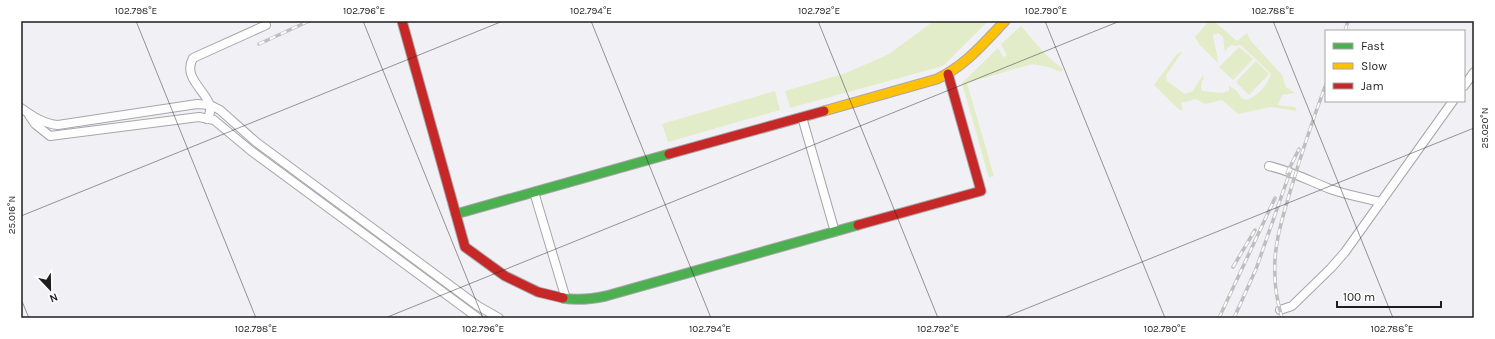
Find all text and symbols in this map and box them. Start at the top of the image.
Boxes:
text: 102.798°E [115,5,157,17]
text: 102.796°E [343,5,385,17]
text: 102.794°E [570,5,612,17]
text: 102.792°E [798,5,840,17]
text: 102.790°E [1025,5,1067,17]
text: 102.788°E [1252,5,1294,17]
legend [1325,30,1465,102]
text: Fast [1361,39,1385,53]
text: Slow [1361,59,1387,73]
text: Jam [1361,79,1384,93]
text: 25.020°N [1479,107,1491,149]
text: 25.016°N [6,196,18,234]
north arrow [30,269,70,309]
scale bar [1337,283,1441,309]
text: N [47,290,60,305]
text: 100 m [1343,290,1375,304]
text: 102.798°E [235,323,277,335]
text: 102.796°E [462,323,504,335]
text: 102.794°E [689,323,731,335]
text: 102.792°E [917,323,959,335]
text: 102.790°E [1144,323,1186,335]
text: 102.788°E [1371,323,1413,335]

